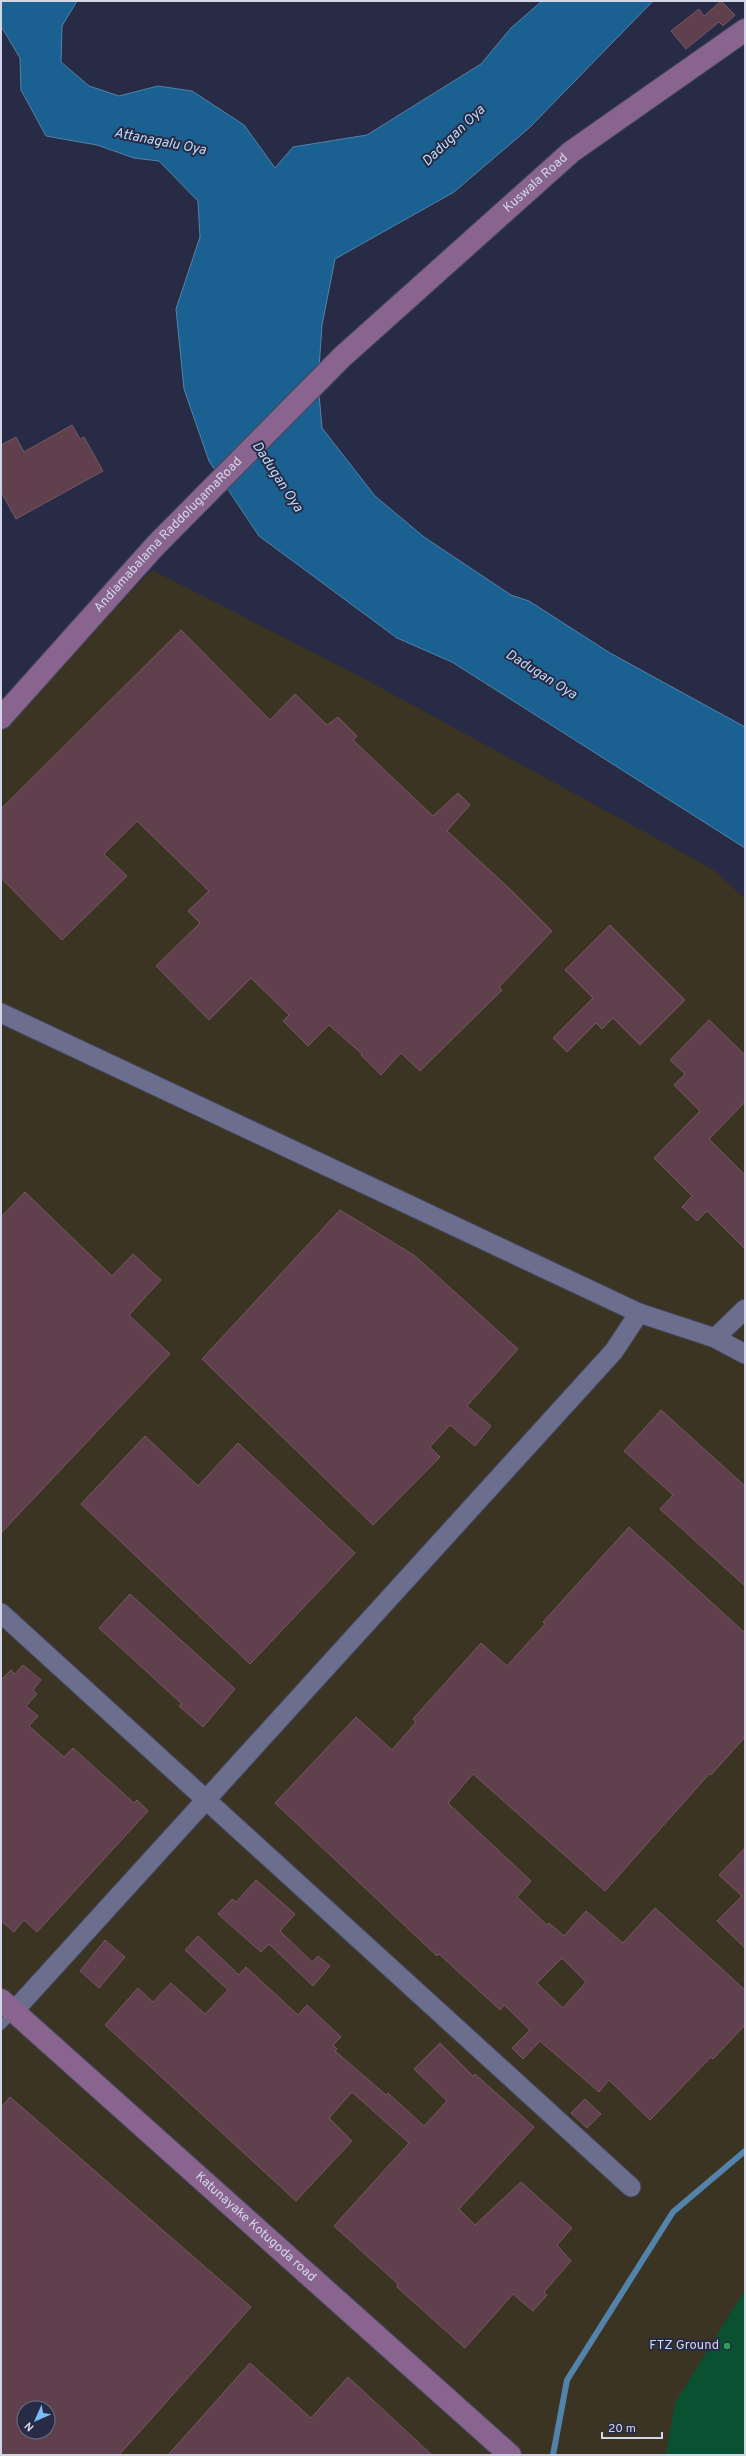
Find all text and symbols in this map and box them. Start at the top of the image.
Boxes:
water label: Dadugan Oya [419,101,490,170]
water label: Attanagalu Oya [113,125,208,159]
street label: Kuswala Road [500,150,572,216]
water label: Dadugan Oya [248,438,307,516]
street label: Andiamabalama RaddolugamaRoad [91,454,246,616]
water label: Dadugan Oya [502,646,581,704]
street label: Katunayake Kotugoda road [191,2169,319,2286]
place label: FTZ Ground [649,2338,719,2354]
marker: FTZ Ground [722,2341,732,2351]
north arrow [16,2400,56,2440]
scale bar [602,2414,662,2440]
text: N [22,2419,37,2434]
text: 20 m [608,2421,636,2437]

